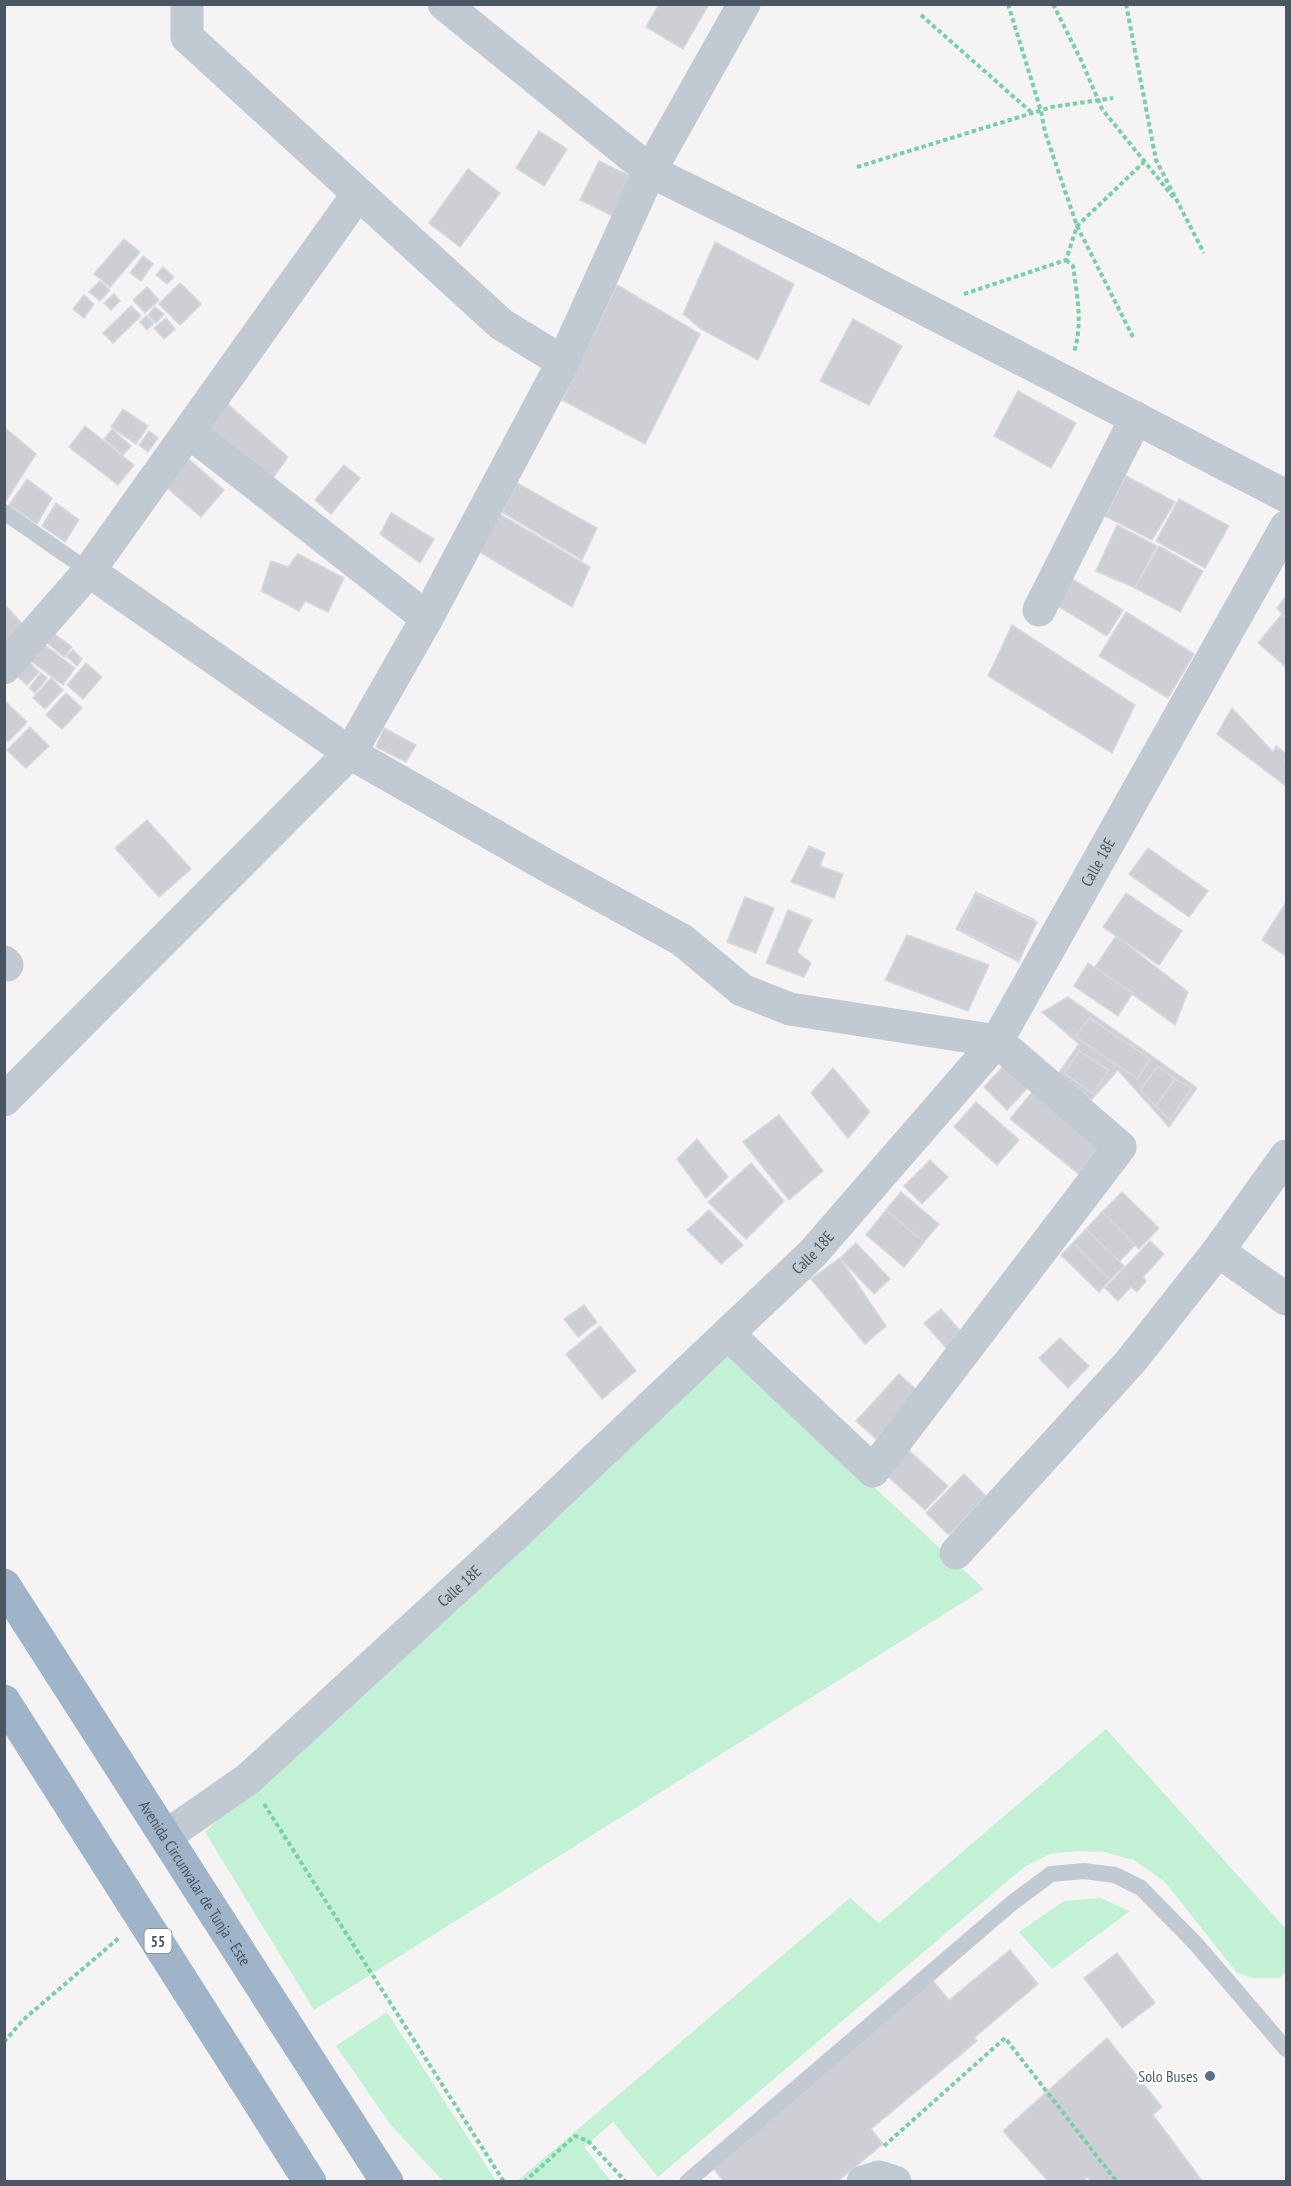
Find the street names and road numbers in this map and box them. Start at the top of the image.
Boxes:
street label: Calle 18E [1076,834,1119,890]
street label: Calle 18E [787,1226,838,1278]
street label: Calle 18E [433,1561,485,1611]
street label: Avenida Circunvalar de Tunja - Este [135,1797,255,1969]
road number: 55 [144,1929,172,1953]

